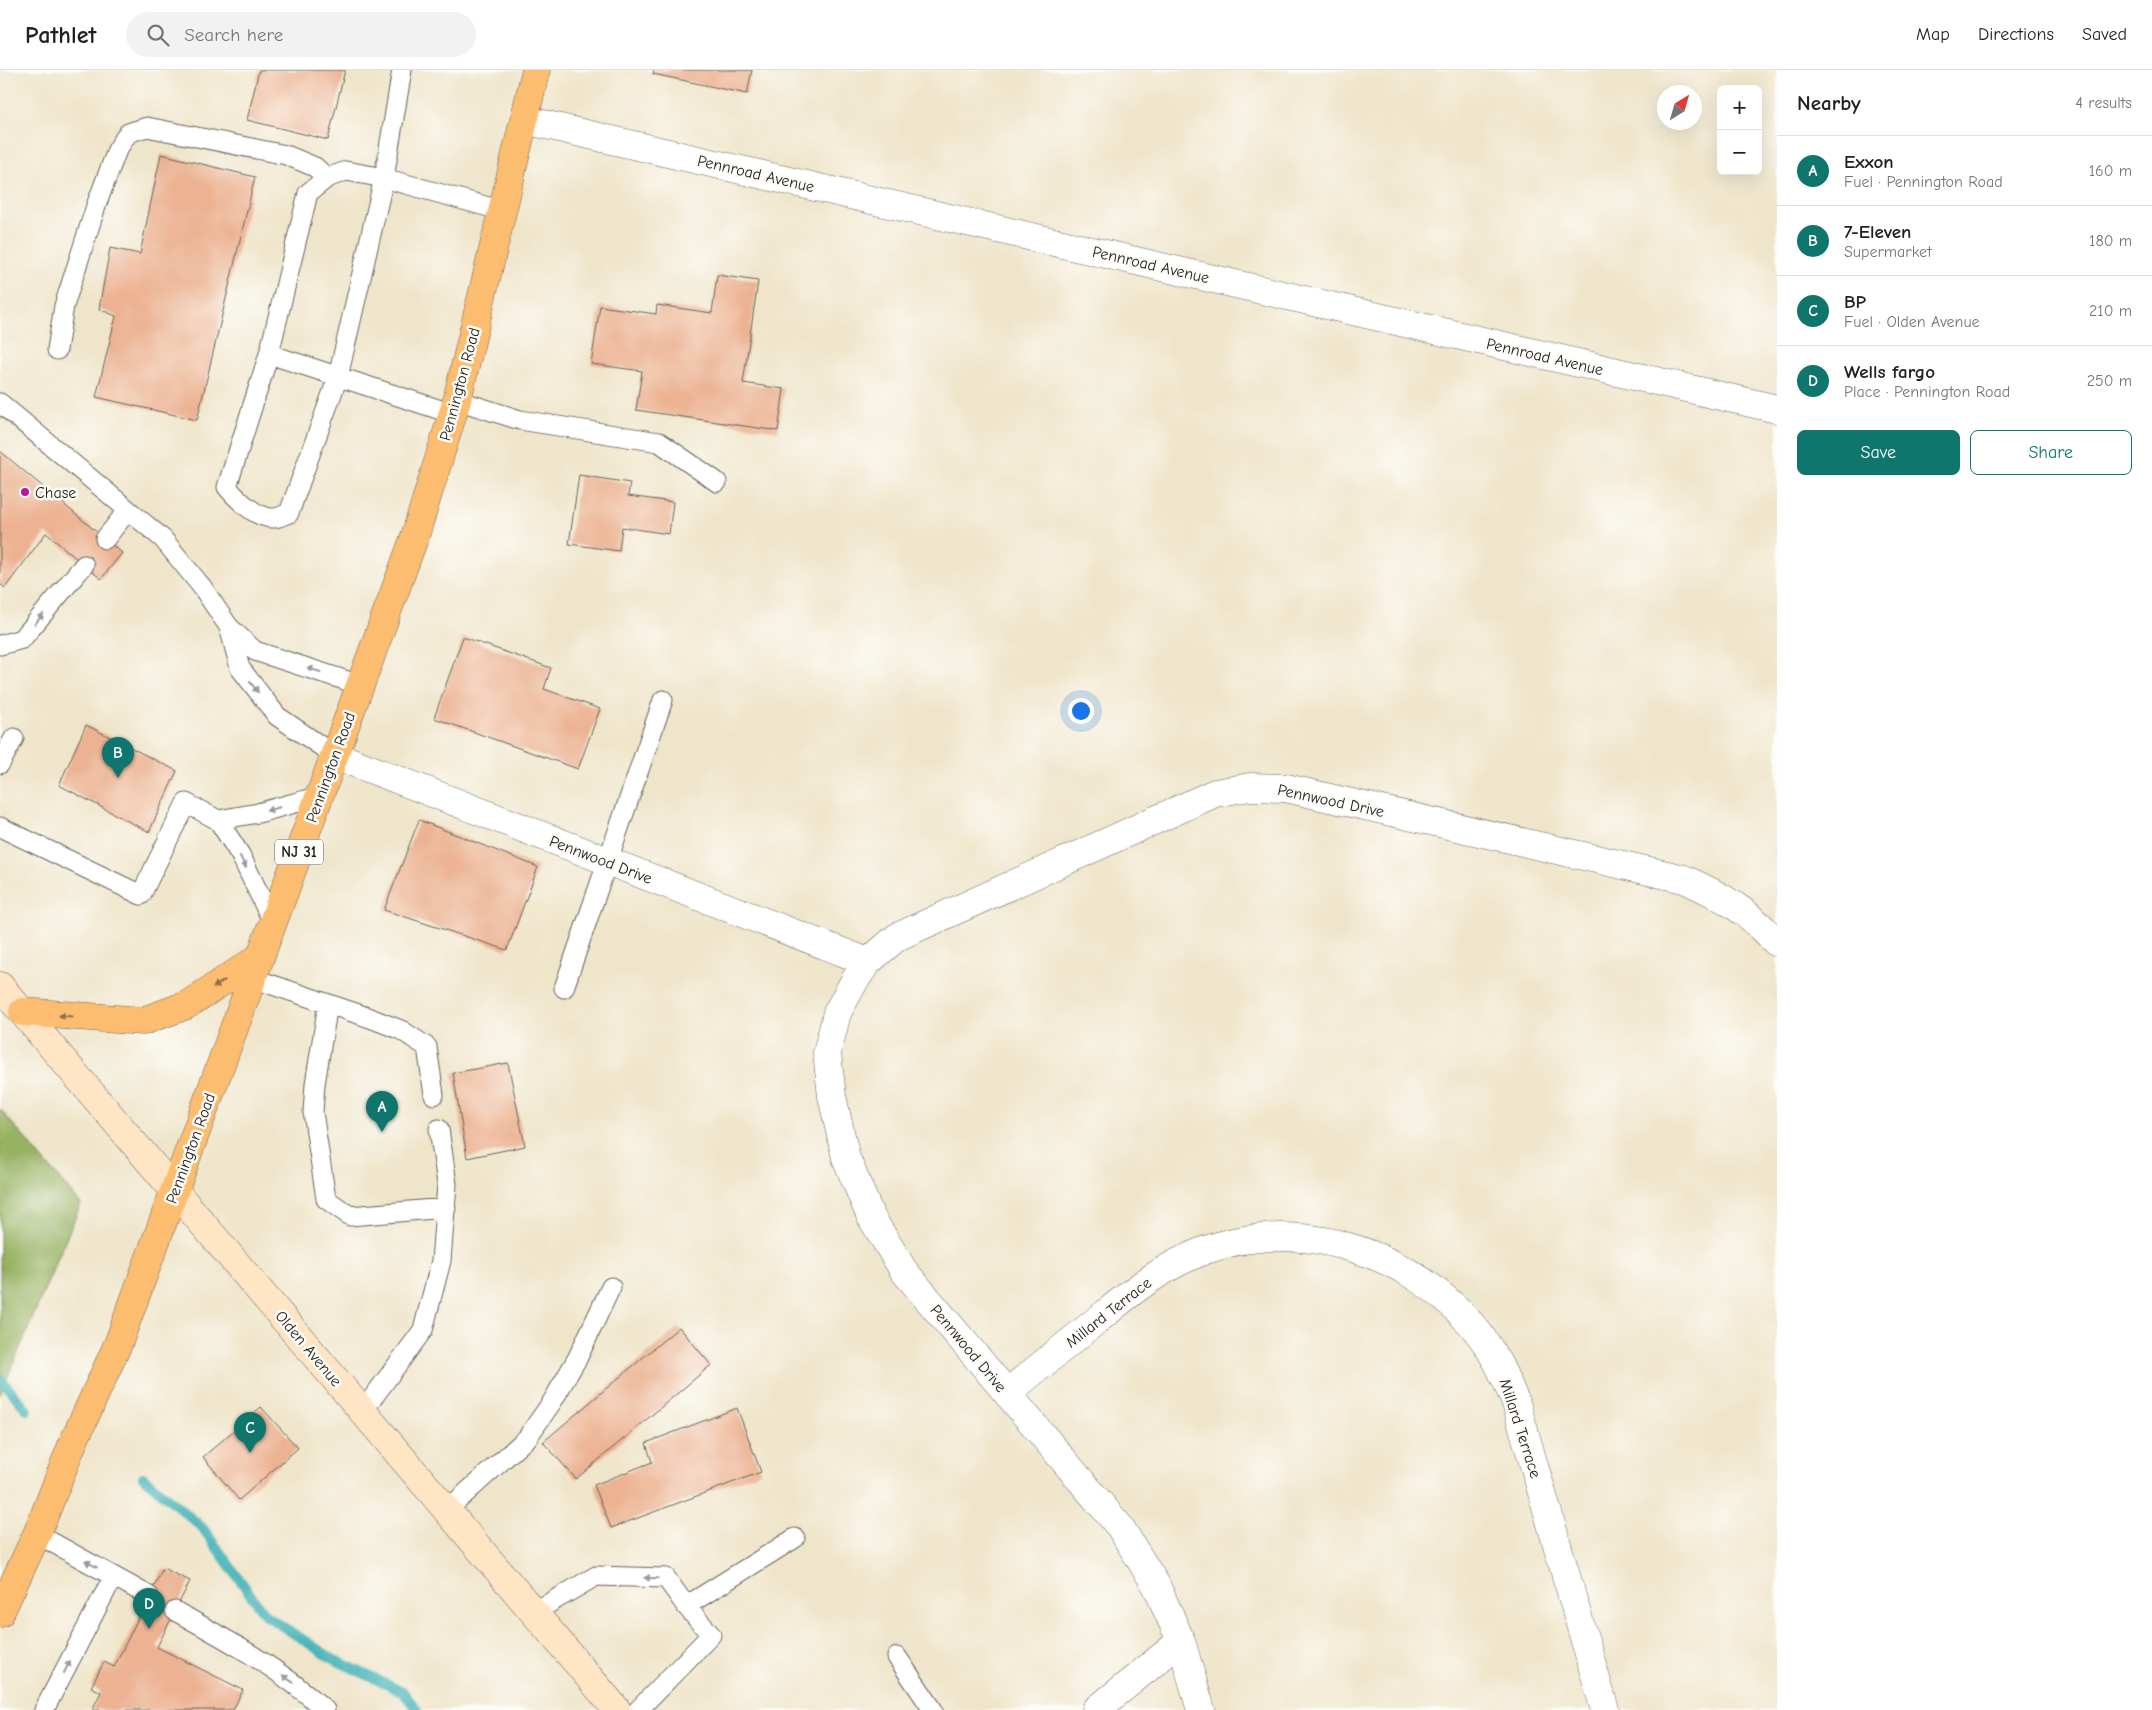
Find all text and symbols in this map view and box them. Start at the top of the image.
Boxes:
search box [126,12,476,57]
text: Pathlet [25,21,96,49]
icon: search [144,21,172,49]
text: Search here [184,24,283,46]
text: Map [1916,24,1950,45]
text: Directions [1978,24,2054,45]
text: Saved [2082,24,2127,45]
north arrow [1657,85,1702,130]
map controls [1717,85,1762,175]
button: + [1717,85,1762,130]
text: Nearby [1797,91,1861,115]
text: 4 results [2075,94,2132,112]
button: − [1717,130,1762,175]
text: Exxon [1844,151,1894,173]
street label: Pennroad Avenue [696,152,816,196]
text: A [1809,162,1817,180]
text: 160 m [2089,162,2132,180]
text: Fuel · Pennington Road [1844,173,2003,191]
text: 7-Eleven [1844,221,1911,243]
text: B [1808,232,1818,250]
text: 180 m [2089,232,2132,250]
street label: Pennroad Avenue [1091,243,1211,287]
text: Supermarket [1844,243,1932,261]
text: BP [1844,291,1866,313]
text: C [1808,302,1818,320]
text: 210 m [2089,302,2132,320]
text: Fuel · Olden Avenue [1844,313,1980,331]
street label: Pennington Road [436,326,484,443]
street label: Pennroad Avenue [1485,335,1605,379]
text: Wells fargo [1844,361,1935,383]
text: D [1808,372,1818,390]
text: 250 m [2087,372,2132,390]
text: Place · Pennington Road [1844,383,2010,401]
button: Save [1797,430,1960,475]
button: Share [1970,430,2132,475]
place label: Chase [35,484,76,502]
marker: Chase [19,486,31,498]
one-way arrow [33,613,44,626]
one-way arrow [306,666,321,673]
one-way arrow [249,680,260,693]
your location [1068,698,1094,724]
street label: Pennington Road [303,710,359,825]
pin: B [102,737,134,778]
street label: Pennwood Drive [1276,781,1386,821]
one-way arrow [265,805,280,813]
street label: Pennwood Drive [547,832,654,888]
road number: NJ 31 [275,840,323,864]
one-way arrow [239,854,247,869]
one-way arrow [213,979,226,988]
one-way arrow [58,1011,74,1019]
street label: Pennington Road [163,1091,219,1206]
pin: A [366,1091,398,1132]
street label: Millard Terrace [1062,1274,1155,1352]
street label: Pennwood Drive [926,1301,1010,1396]
street label: Olden Avenue [271,1307,345,1390]
street label: Millard Terrace [1496,1376,1545,1480]
pin: C [234,1412,266,1453]
one-way arrow [83,1560,98,1568]
one-way arrow [643,1573,659,1581]
pin: D [133,1588,165,1629]
one-way arrow [63,1659,71,1674]
one-way arrow [281,1674,295,1684]

